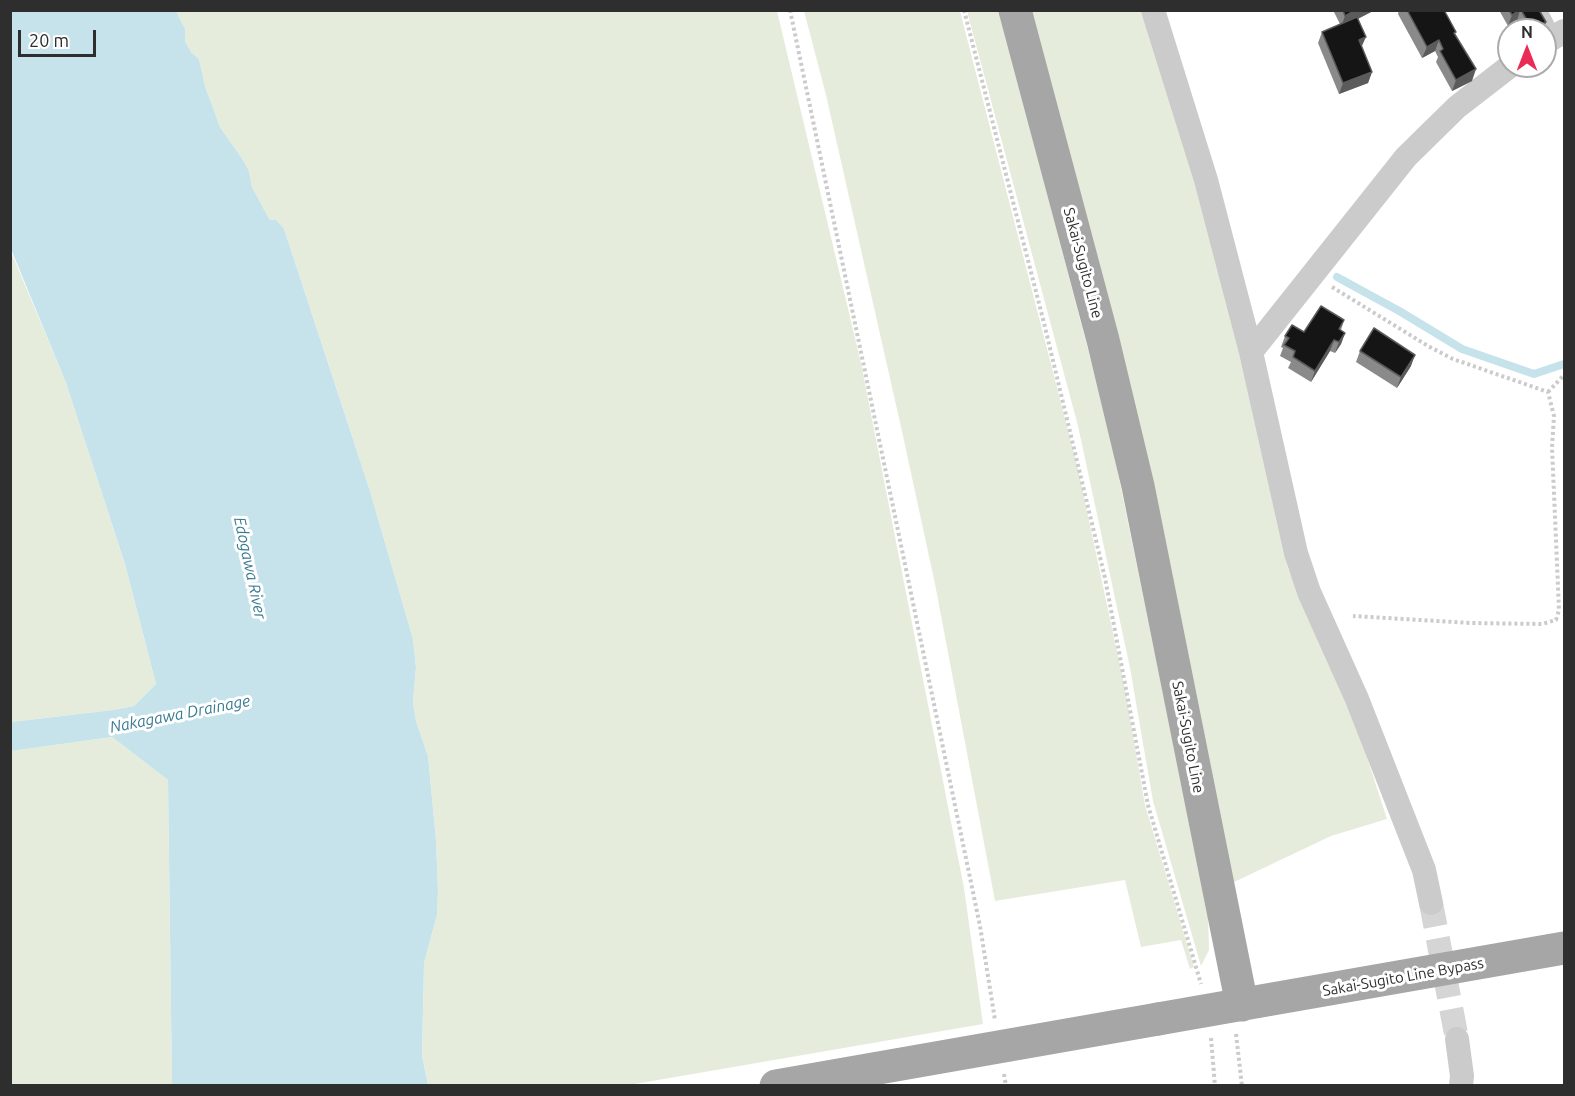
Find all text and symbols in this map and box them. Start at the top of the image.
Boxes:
scale bar [21,18,99,56]
north arrow [1497,18,1557,78]
text: N [1521,23,1533,41]
text: 20 m [29,30,69,50]
street label: Sakai-Sugito Line [1060,206,1106,320]
water label: Edogawa River [230,515,270,621]
street label: Sakai-Sugito Line [1168,679,1208,795]
water label: Nakagawa Drainage [108,691,252,737]
street label: Sakai-Sugito Line Bypass [1321,954,1485,1000]

